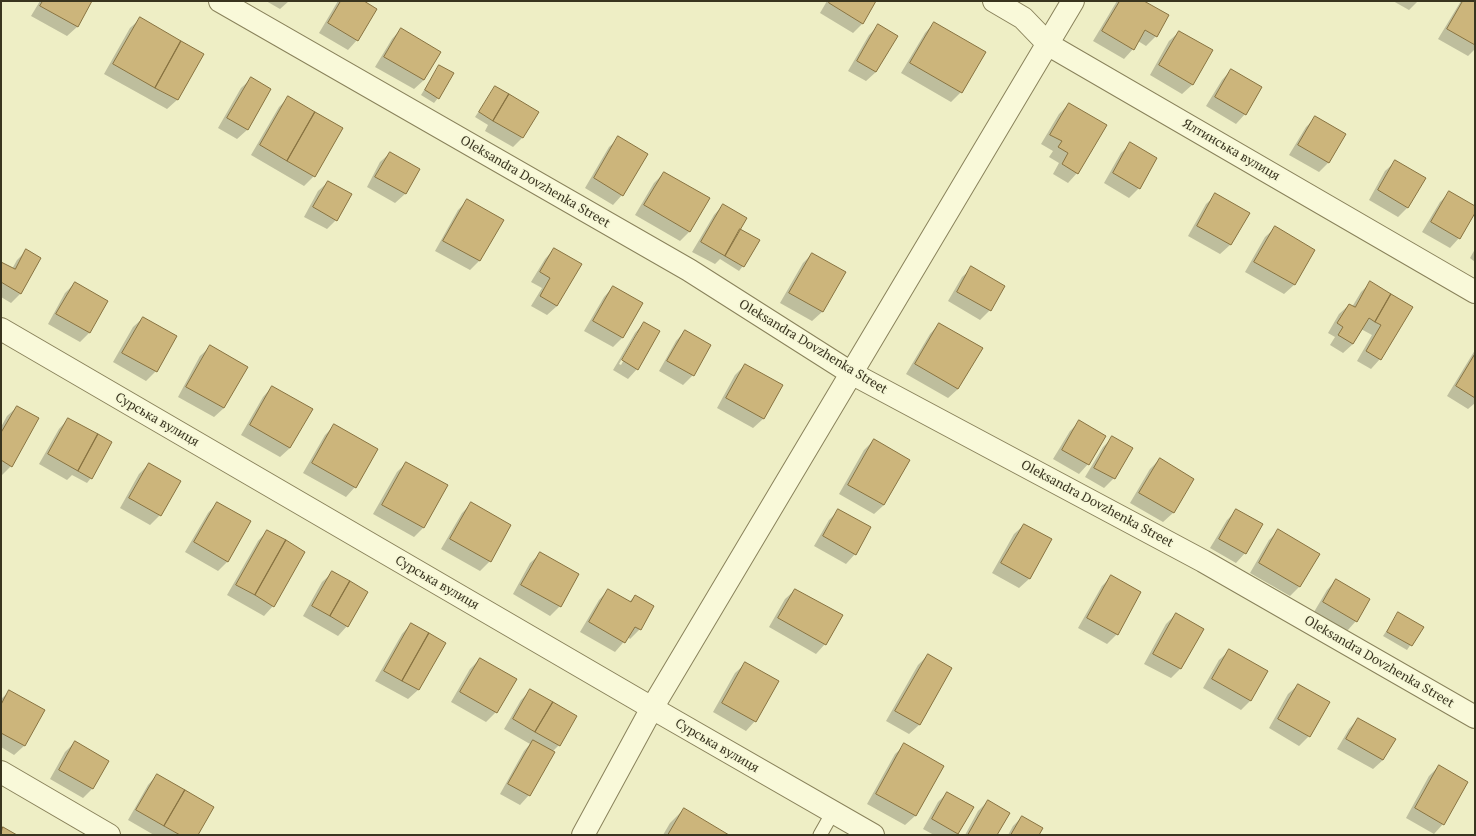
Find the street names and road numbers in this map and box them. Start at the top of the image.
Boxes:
street label: Ялтинська вулиця [1179,116,1283,184]
street label: Oleksandra Dovzhenka Street [457,133,613,231]
street label: Oleksandra Dovzhenka Street [736,296,890,398]
street label: Сурська вулиця [112,390,202,450]
street label: Oleksandra Dovzhenka Street [1018,457,1176,551]
street label: Сурська вулиця [392,553,482,613]
street label: Oleksandra Dovzhenka Street [1301,613,1457,711]
street label: Сурська вулиця [672,716,762,776]

